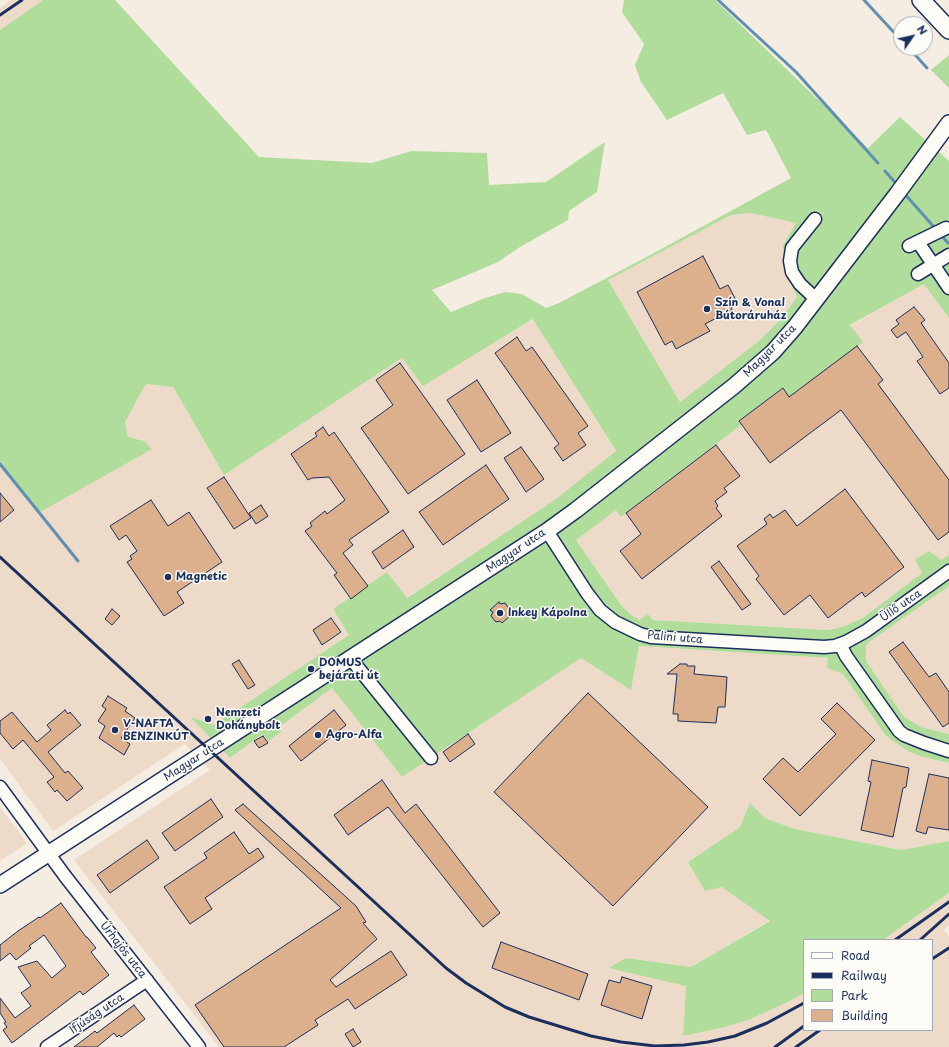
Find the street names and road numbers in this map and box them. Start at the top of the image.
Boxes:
street label: Magyar utca [741,322,799,380]
street label: Magyar utca [484,526,548,576]
street label: Üllő utca [878,587,924,625]
street label: Palini utca [647,629,703,647]
street label: Magyar utca [162,736,226,784]
street label: Űrhajós utca [97,919,149,981]
street label: Ifjúság utca [67,991,127,1037]

